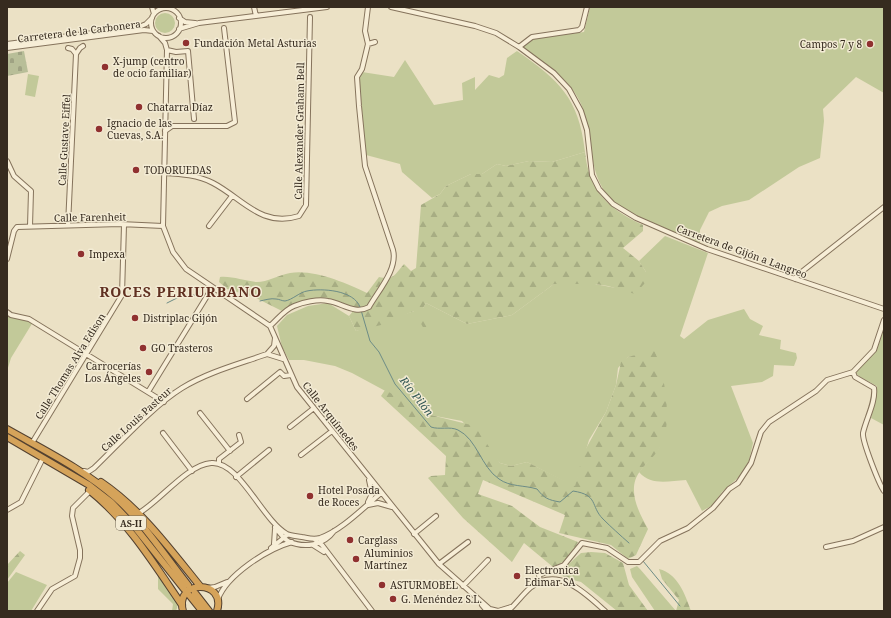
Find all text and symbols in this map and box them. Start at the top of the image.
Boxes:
street label: Carretera de la Carbonera [17,16,142,45]
place label: Fundación Metal Asturias [194,36,317,50]
place label: Campos 7 y 8 [800,37,862,51]
marker: Fundación Metal Asturias [181,38,191,48]
marker: Campos 7 y 8 [865,39,875,49]
place label: X-jump (centro de ocio familiar) [113,54,191,80]
marker: X-jump (centro de ocio familiar) [100,62,110,72]
street label: Calle Alexander Graham Bell [291,62,307,200]
street label: Calle Gustave Eiffel [55,94,73,186]
place label: Chatarra Díaz [147,100,213,114]
marker: Chatarra Díaz [134,102,144,112]
place label: Ignacio de las Cuevas, S.A. [107,116,172,142]
marker: Ignacio de las Cuevas, S.A. [94,124,104,134]
place label: TODORUEDAS [144,163,211,177]
marker: TODORUEDAS [131,165,141,175]
street label: Calle Farenheit [54,209,127,225]
street label: Carretera de Gijón a Langreo [675,221,810,281]
place label: Impexa [89,247,125,261]
marker: Impexa [76,249,86,259]
district label: ROCES PERIURBANO [100,282,262,301]
street label: Calle Thomas Alva Edison [32,310,109,422]
place label: Distriplac Gijón [143,311,218,325]
marker: Distriplac Gijón [130,313,140,323]
place label: GO Trasteros [151,341,213,355]
marker: GO Trasteros [138,343,148,353]
place label: Carrocerías Los Ángeles [85,359,141,385]
marker: Carrocerías Los Ángeles [144,367,154,377]
water label: Río Pilón [396,372,437,419]
street label: Calle Arquímedes [300,379,363,454]
street label: Calle Louis Pasteur [98,383,175,455]
place label: Hotel Posada de Roces [318,483,380,509]
marker: Hotel Posada de Roces [305,491,315,501]
road number: AS-II [116,516,146,530]
place label: Carglass [358,533,398,547]
marker: Carglass [345,535,355,545]
place label: Aluminios Martínez [364,546,414,572]
marker: Aluminios Martínez [351,554,361,564]
place label: Electronica Edimar SA [525,563,579,589]
marker: Electronica Edimar SA [512,571,522,581]
place label: ASTURMOBEL [390,578,458,592]
marker: ASTURMOBEL [377,580,387,590]
place label: G. Menéndez S.L. [401,592,482,606]
marker: G. Menéndez S.L. [388,594,398,604]

